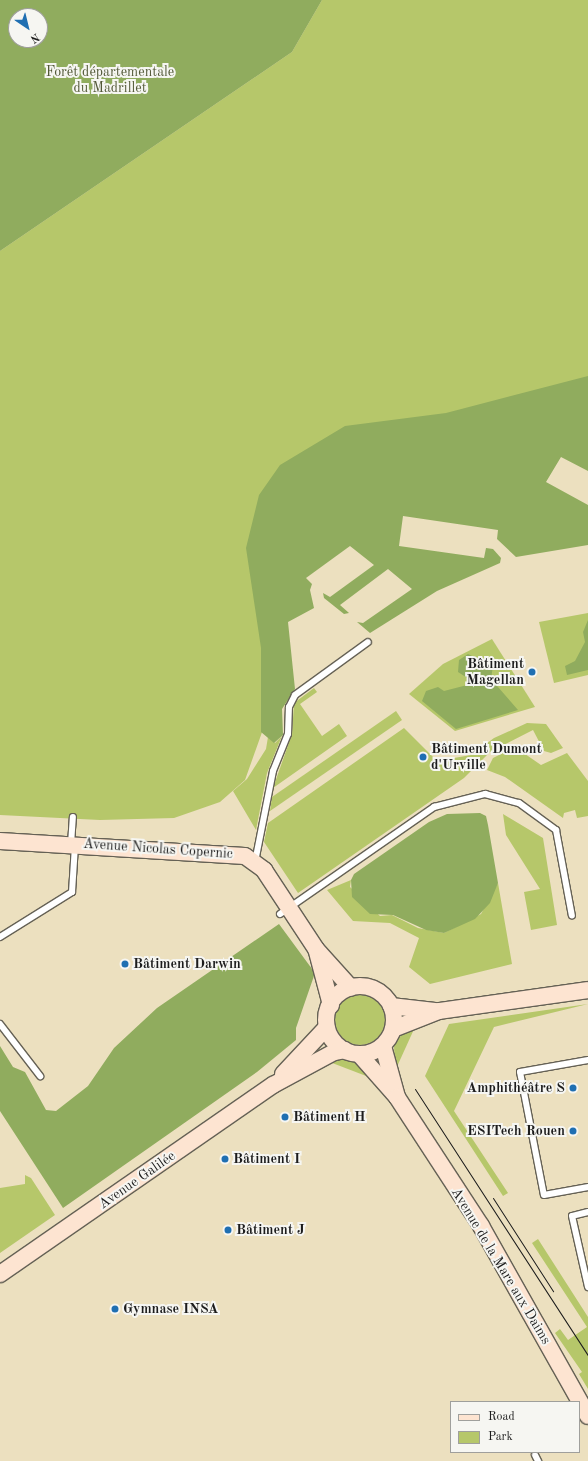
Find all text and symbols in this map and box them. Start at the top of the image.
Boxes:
north arrow [8,8,48,48]
text: N [28,31,41,44]
park label: Forêt départementale du Madrillet [46,64,174,96]
place label: Bâtiment Magellan [467,656,524,688]
marker: Bâtiment Magellan [527,667,537,677]
place label: Bâtiment Dumont d'Urville [431,741,542,774]
marker: Bâtiment Dumont d'Urville [418,752,428,762]
street label: Avenue Nicolas Copernic [83,835,233,863]
place label: Bâtiment Darwin [133,956,241,972]
marker: Bâtiment Darwin [120,959,130,969]
place label: Amphithéâtre S [467,1080,565,1096]
marker: Amphithéâtre S [568,1083,578,1093]
place label: Bâtiment H [293,1109,365,1125]
marker: Bâtiment H [280,1112,290,1122]
place label: ESITech Rouen [467,1123,565,1139]
marker: ESITech Rouen [568,1126,578,1136]
street label: Avenue Galilée [95,1147,179,1213]
place label: Bâtiment I [233,1151,300,1167]
marker: Bâtiment I [220,1154,230,1164]
street label: Avenue de la Mare aux Daims [447,1185,555,1347]
place label: Bâtiment J [236,1222,304,1238]
marker: Bâtiment J [223,1225,233,1235]
place label: Gymnase INSA [123,1301,218,1317]
marker: Gymnase INSA [110,1304,120,1314]
legend [450,1401,580,1453]
text: Road [488,1411,515,1423]
text: Park [488,1431,513,1443]

